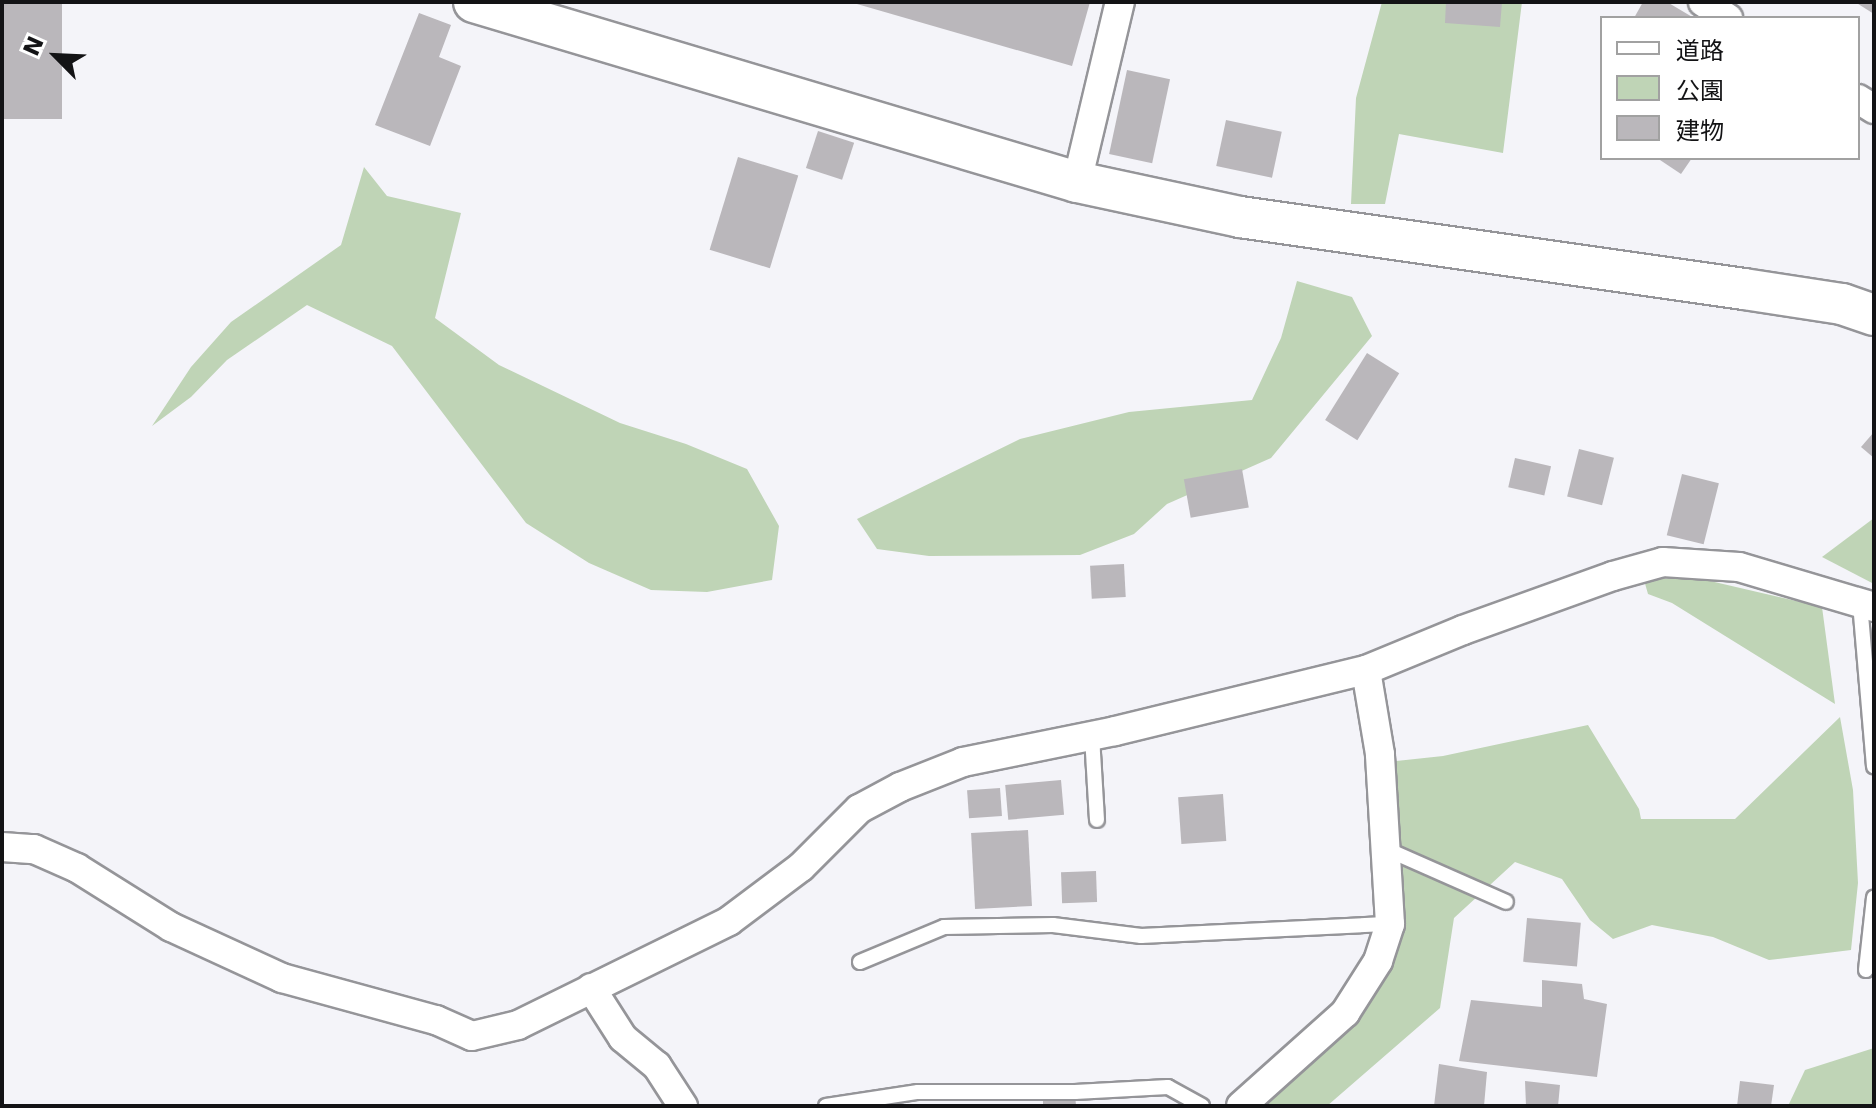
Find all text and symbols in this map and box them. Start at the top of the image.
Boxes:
north arrow [16,16,96,96]
legend [1600,16,1860,160]
text: N [18,33,49,60]
text: 道路 [1676,37,1724,65]
text: 公園 [1676,77,1724,105]
text: 建物 [1676,117,1724,145]

